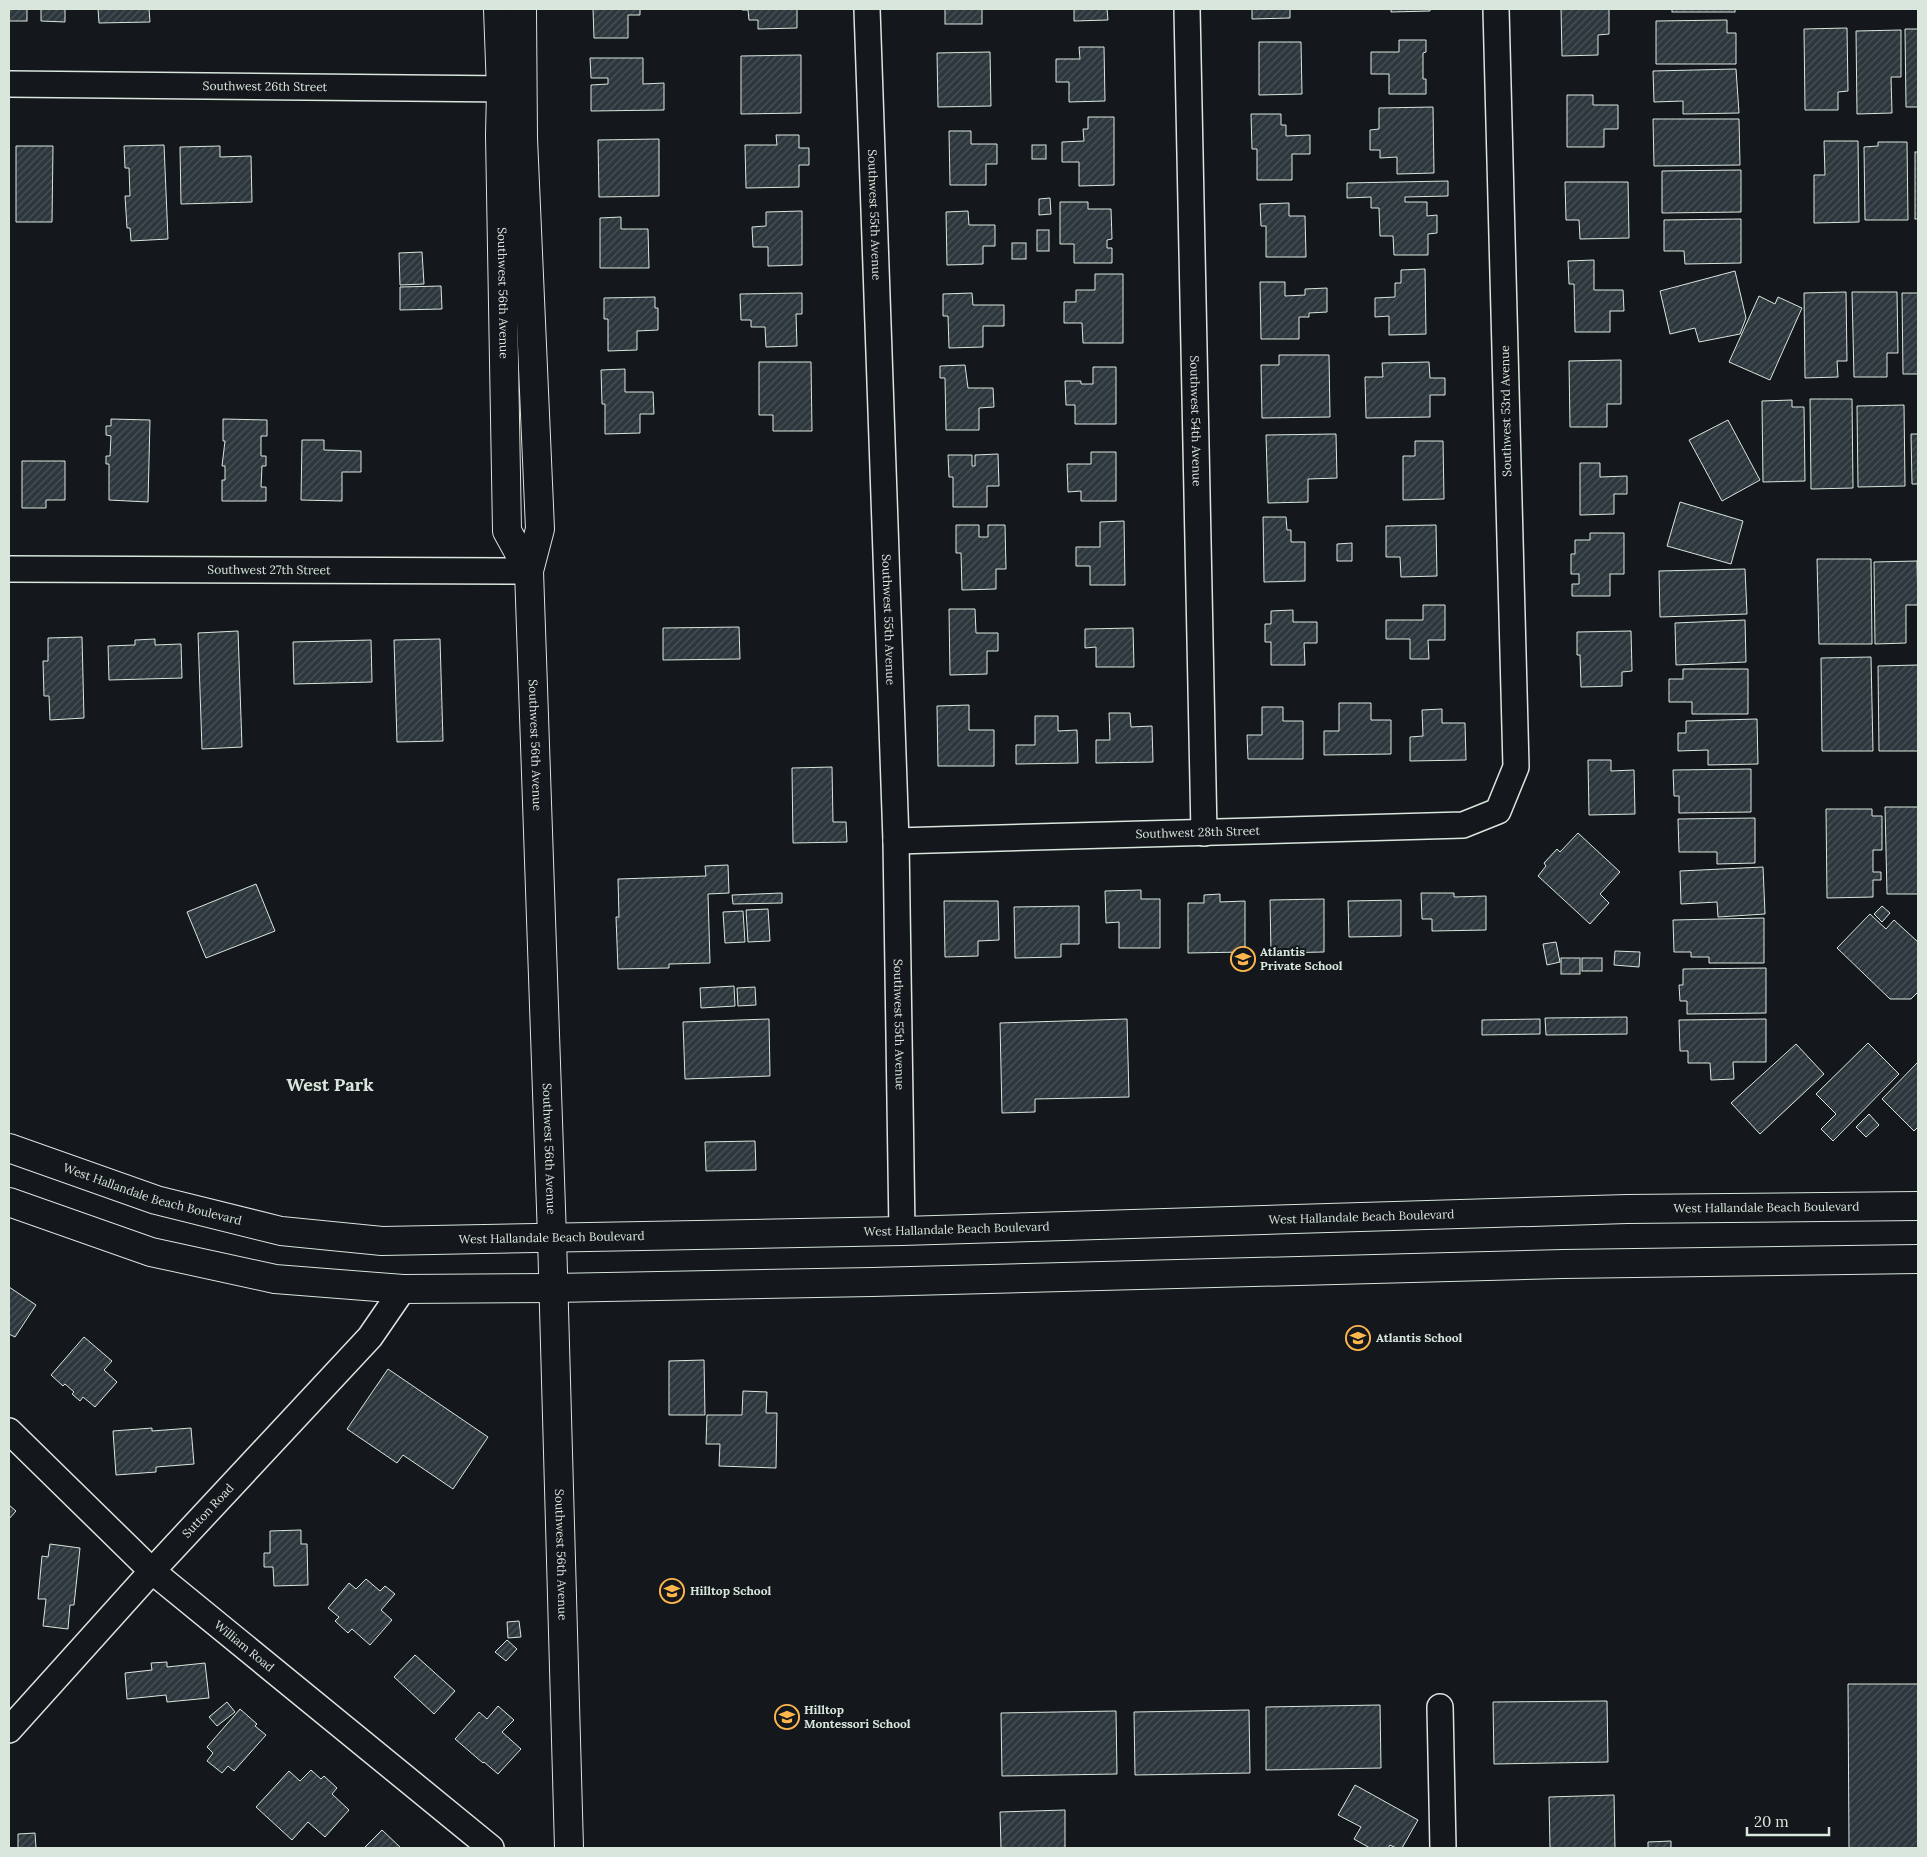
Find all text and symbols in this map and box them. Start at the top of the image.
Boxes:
street label: Southwest 26th Street [203,78,328,94]
street label: Southwest 55th Avenue [865,149,884,281]
street label: Southwest 56th Avenue [495,227,512,359]
street label: Southwest 53rd Avenue [1497,345,1514,477]
street label: Southwest 54th Avenue [1187,355,1205,487]
street label: Southwest 55th Avenue [879,554,899,686]
street label: Southwest 27th Street [207,562,331,577]
street label: Southwest 56th Avenue [526,679,545,812]
street label: Southwest 28th Street [1135,823,1261,841]
place label: Atlantis Private School [1260,944,1343,973]
school or university icon: Atlantis Private School [1230,946,1256,972]
street label: Southwest 55th Avenue [891,959,908,1091]
district label: West Park [286,1073,374,1096]
street label: Southwest 56th Avenue [540,1083,559,1215]
street label: West Hallandale Beach Boulevard [61,1160,243,1228]
street label: West Hallandale Beach Boulevard [1673,1199,1859,1216]
street label: West Hallandale Beach Boulevard [1268,1206,1455,1227]
street label: West Hallandale Beach Boulevard [864,1219,1050,1239]
street label: West Hallandale Beach Boulevard [459,1228,645,1247]
school or university icon: Atlantis School [1345,1325,1371,1351]
place label: Atlantis School [1376,1330,1463,1345]
street label: Sutton Road [179,1480,237,1541]
street label: Southwest 56th Avenue [552,1489,571,1621]
school or university icon: Hilltop School [659,1578,685,1604]
place label: Hilltop School [690,1583,771,1598]
street label: William Road [211,1617,277,1675]
place label: Hilltop Montessori School [804,1702,911,1731]
school or university icon: Hilltop Montessori School [774,1704,800,1730]
scale bar [1747,1804,1830,1836]
text: 20 m [1754,1812,1789,1831]

